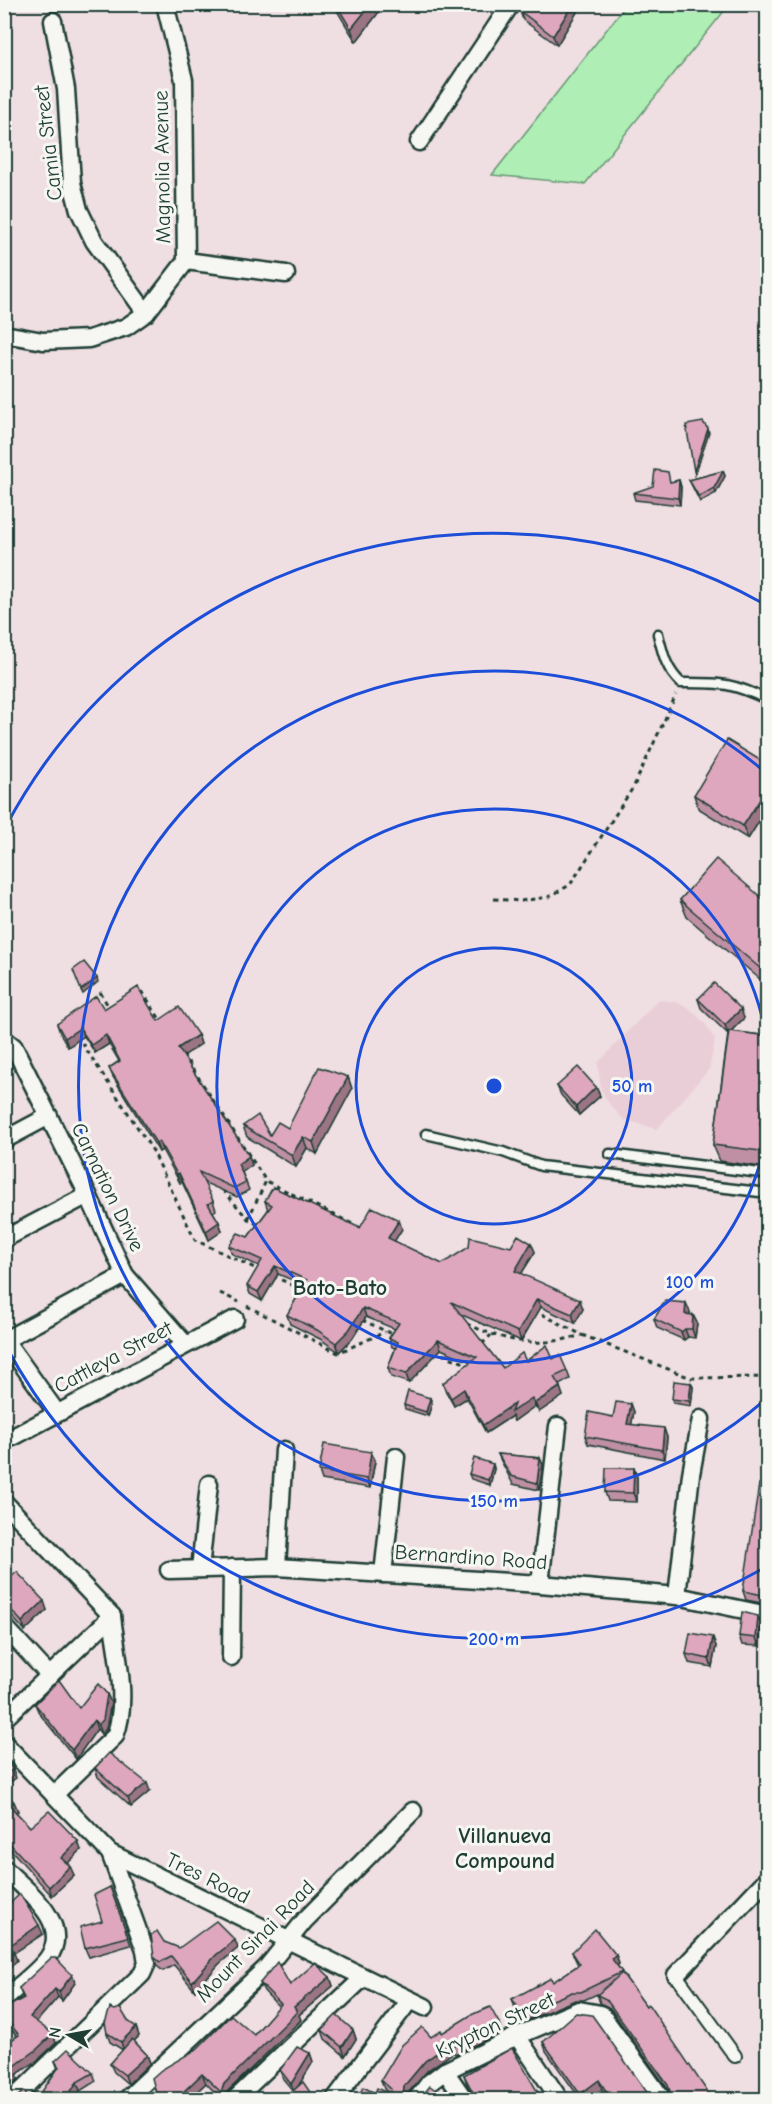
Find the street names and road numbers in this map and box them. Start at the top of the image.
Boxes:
street label: Camia Street [29,83,67,202]
street label: Magnolia Avenue [149,90,175,244]
street label: Carnation Drive [66,1119,150,1255]
street label: Cattleya Street [50,1315,177,1398]
street label: Bernardino Road [394,1540,548,1574]
street label: Tres Road [162,1847,254,1909]
street label: Mount Sinai Road [191,1875,319,2007]
street label: Krypton Street [432,1987,559,2063]

